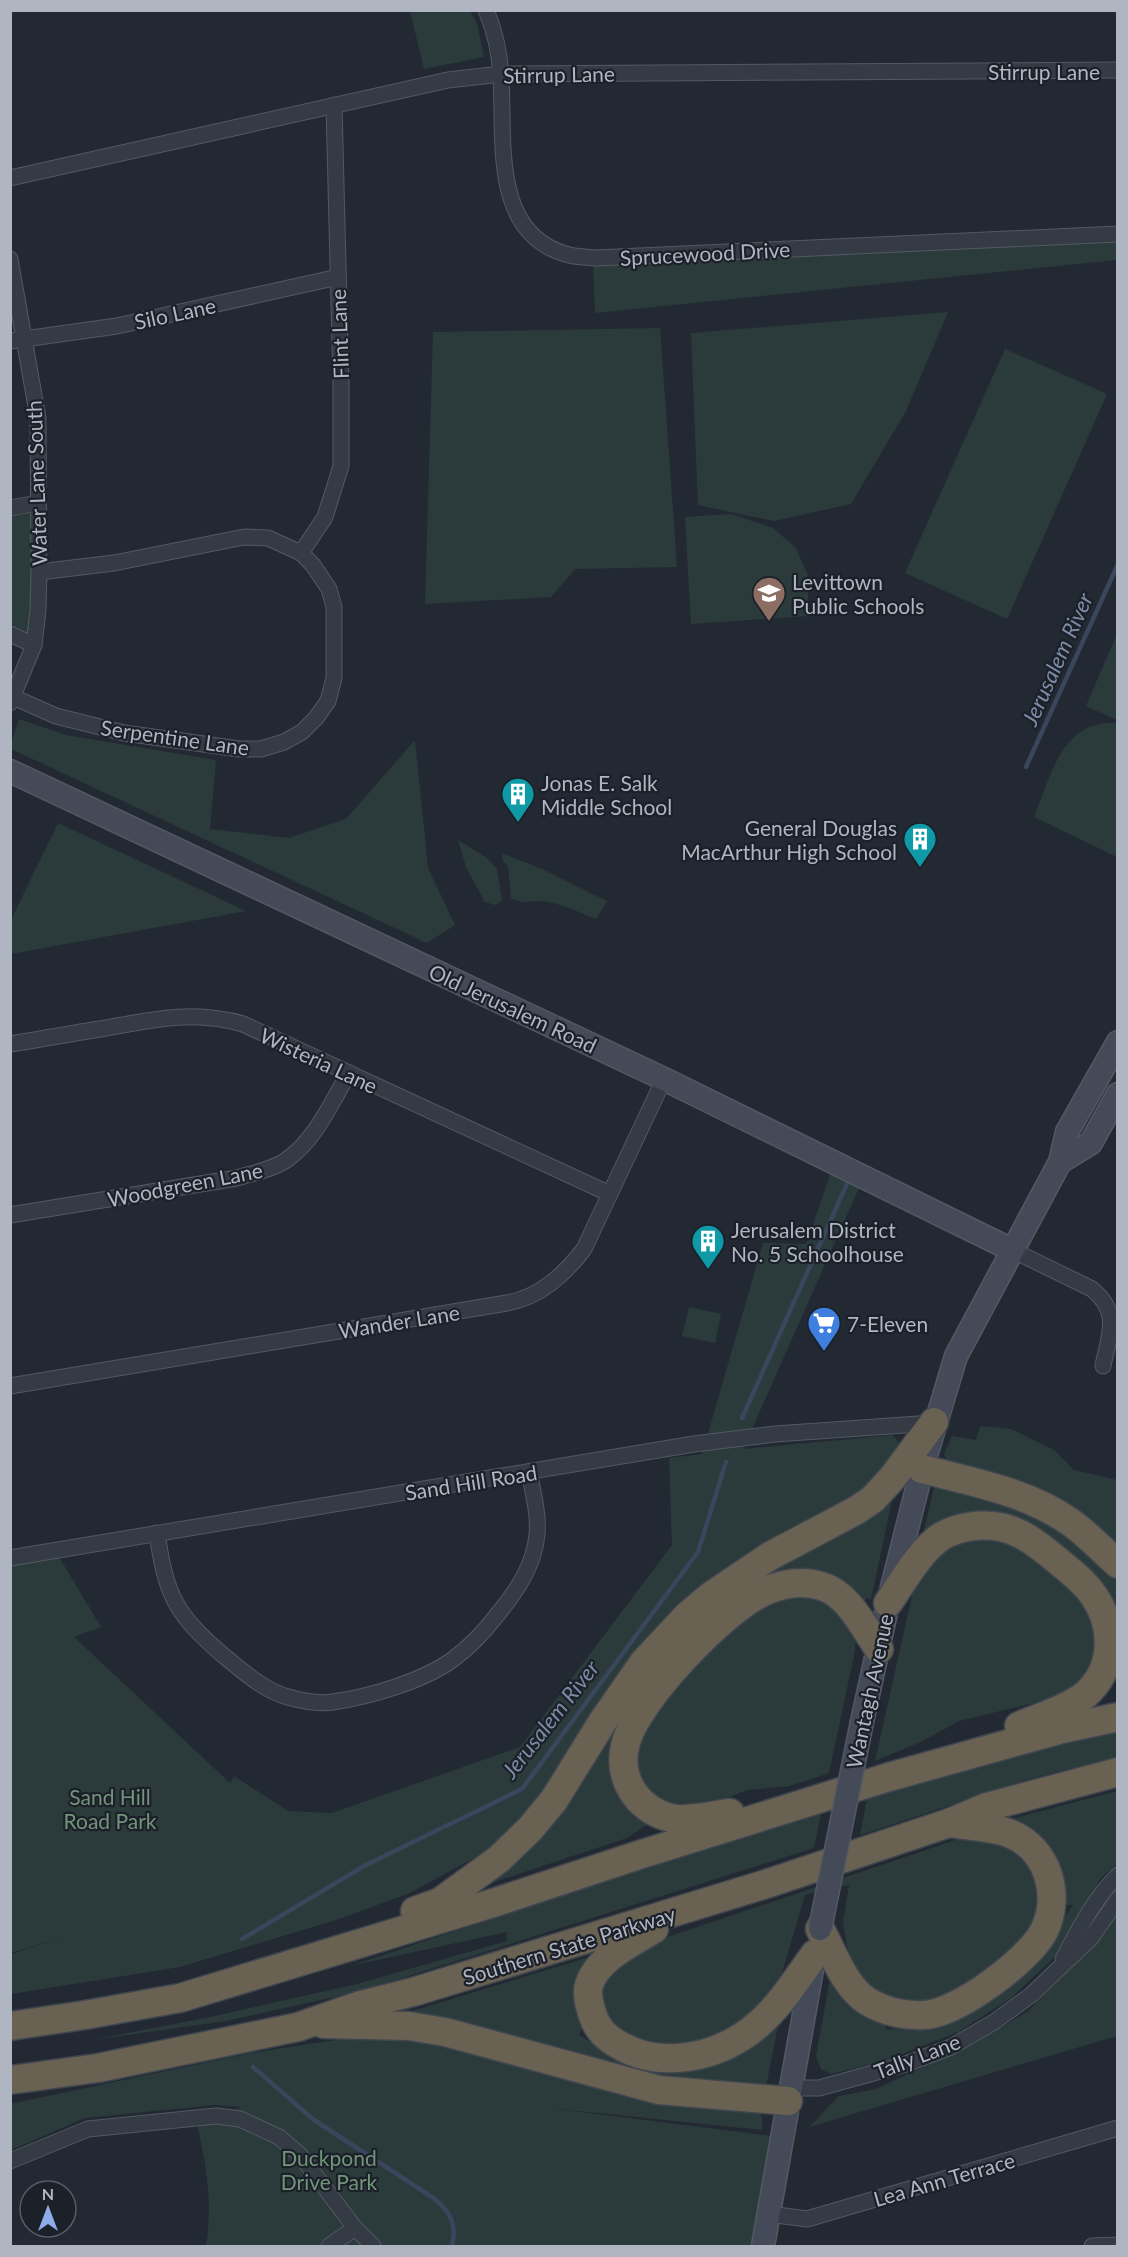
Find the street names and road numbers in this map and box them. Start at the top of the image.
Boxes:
street label: Stirrup Lane [988,59,1100,84]
street label: Stirrup Lane [503,61,615,87]
street label: Sprucewood Drive [619,236,791,270]
street label: Flint Lane [325,288,353,380]
street label: Silo Lane [132,292,218,334]
street label: Water Lane South [21,400,51,566]
street label: Serpentine Lane [99,714,251,760]
street label: Old Jerusalem Road [425,958,601,1058]
street label: Wisteria Lane [256,1022,382,1098]
street label: Woodgreen Lane [105,1157,265,1211]
street label: Wander Lane [337,1299,461,1343]
street label: Sand Hill Road [403,1459,539,1505]
street label: Wantagh Avenue [840,1611,898,1771]
street label: Southern State Parkway [460,1901,679,1989]
street label: Tally Lane [870,2028,964,2084]
street label: Lea Ann Terrace [870,2147,1018,2211]

